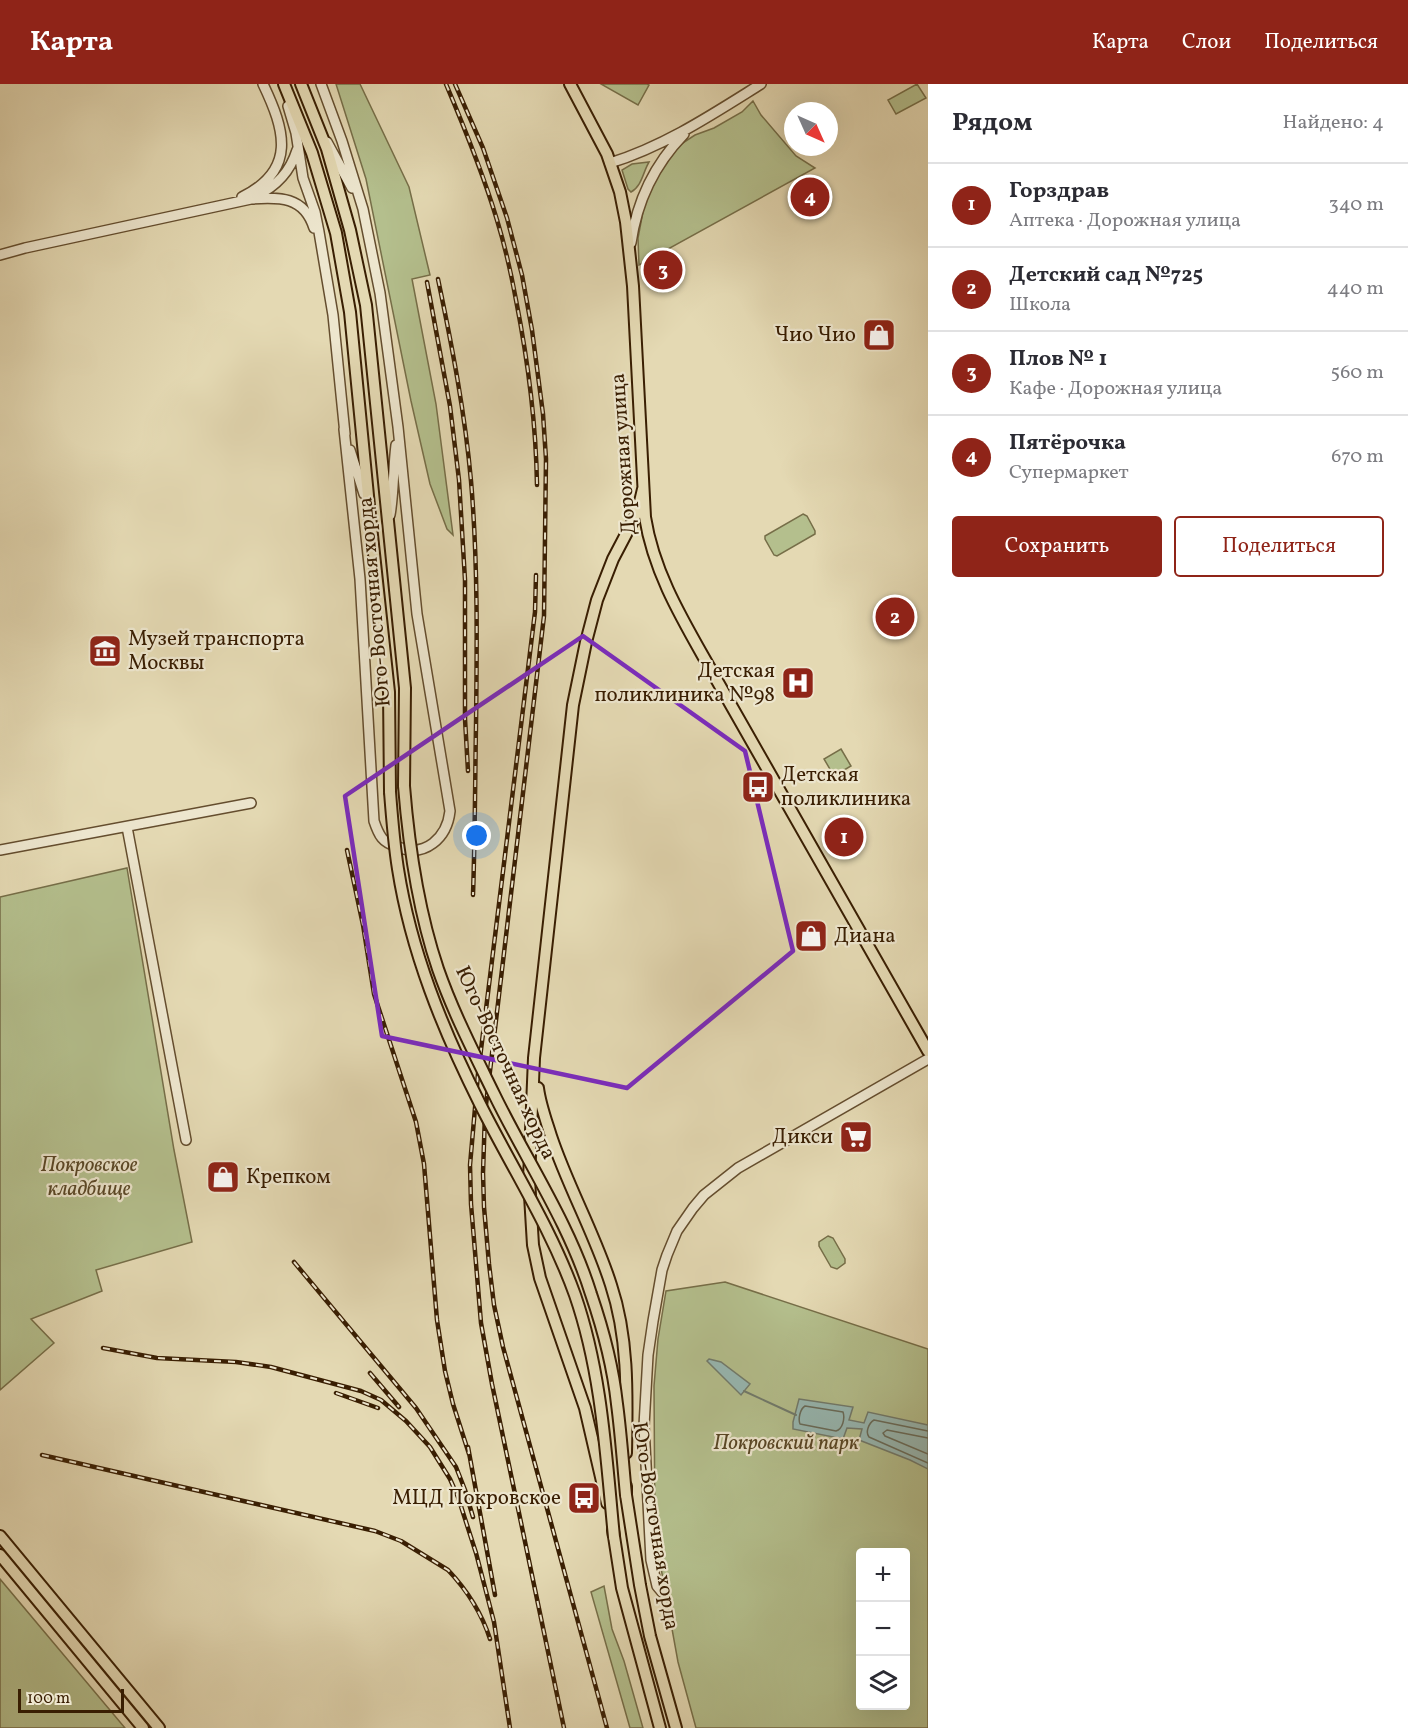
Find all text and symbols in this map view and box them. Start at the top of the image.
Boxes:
text: Карта [30,23,113,62]
text: Карта [1092,28,1149,57]
text: Слои [1182,28,1231,57]
text: Поделиться [1264,28,1378,57]
north arrow [784,102,838,156]
text: Рядом [952,105,1032,141]
text: Найдено: 4 [1283,109,1384,137]
pin: 4 [790,174,830,220]
text: Горздрав [1009,176,1109,207]
text: 1 [967,191,976,219]
text: 340 m [1328,191,1384,219]
text: Аптека · Дорожная улица [1009,207,1241,235]
pin: 3 [644,248,682,292]
text: Детский сад №725 [1009,260,1203,291]
text: 2 [966,275,977,303]
text: 440 m [1327,275,1384,303]
text: Школа [1009,291,1071,319]
shop icon: Чио Чио [861,317,897,353]
place label: Чио Чио [775,321,856,350]
text: Плов № 1 [1009,344,1107,375]
text: 3 [966,359,977,387]
text: 560 m [1331,359,1384,387]
street label: Дорожная улица [604,372,644,536]
text: Кафе · Дорожная улица [1009,375,1222,403]
text: Пятёрочка [1009,428,1126,459]
text: 4 [965,443,978,471]
text: 670 m [1331,443,1384,471]
text: Супермаркет [1009,459,1129,487]
street label: Юго-Восточная хорда [351,496,399,708]
button: Сохранить [952,516,1162,577]
button: Поделиться [1174,516,1384,577]
pin: 2 [876,594,914,640]
place label: Музей транспорта Москвы [128,625,305,678]
museum icon: Музей транспорта Москвы [87,633,123,669]
place label: Детская поликлиника №98 [594,657,775,710]
hospital icon: Детская поликлиника №98 [780,665,816,701]
place label: Детская поликлиника [781,761,911,814]
bus stop icon: Детская поликлиника [740,769,776,805]
pin: 1 [824,814,864,860]
your location [462,821,491,850]
shop icon: Диана [793,918,829,954]
place label: Диана [834,922,896,951]
street label: Юго-Восточная хорда [447,961,563,1165]
supermarket icon: Дикси [838,1119,874,1155]
place label: Дикси [772,1123,833,1152]
park label: Покровское кладбище [41,1151,138,1204]
shop icon: Крепком [205,1159,241,1195]
place label: Крепком [246,1163,331,1192]
street label: Юго-Восточная хорда [624,1420,686,1632]
park label: Покровский парк [713,1429,860,1458]
bus stop icon: МЦД Покровское [566,1480,602,1516]
place label: МЦД Покровское [392,1484,561,1513]
map controls [856,1548,910,1710]
button: + [856,1548,910,1602]
button: − [856,1602,910,1656]
button: layers [856,1656,910,1710]
scale bar [18,1686,124,1714]
text: 100 m [27,1688,70,1710]

